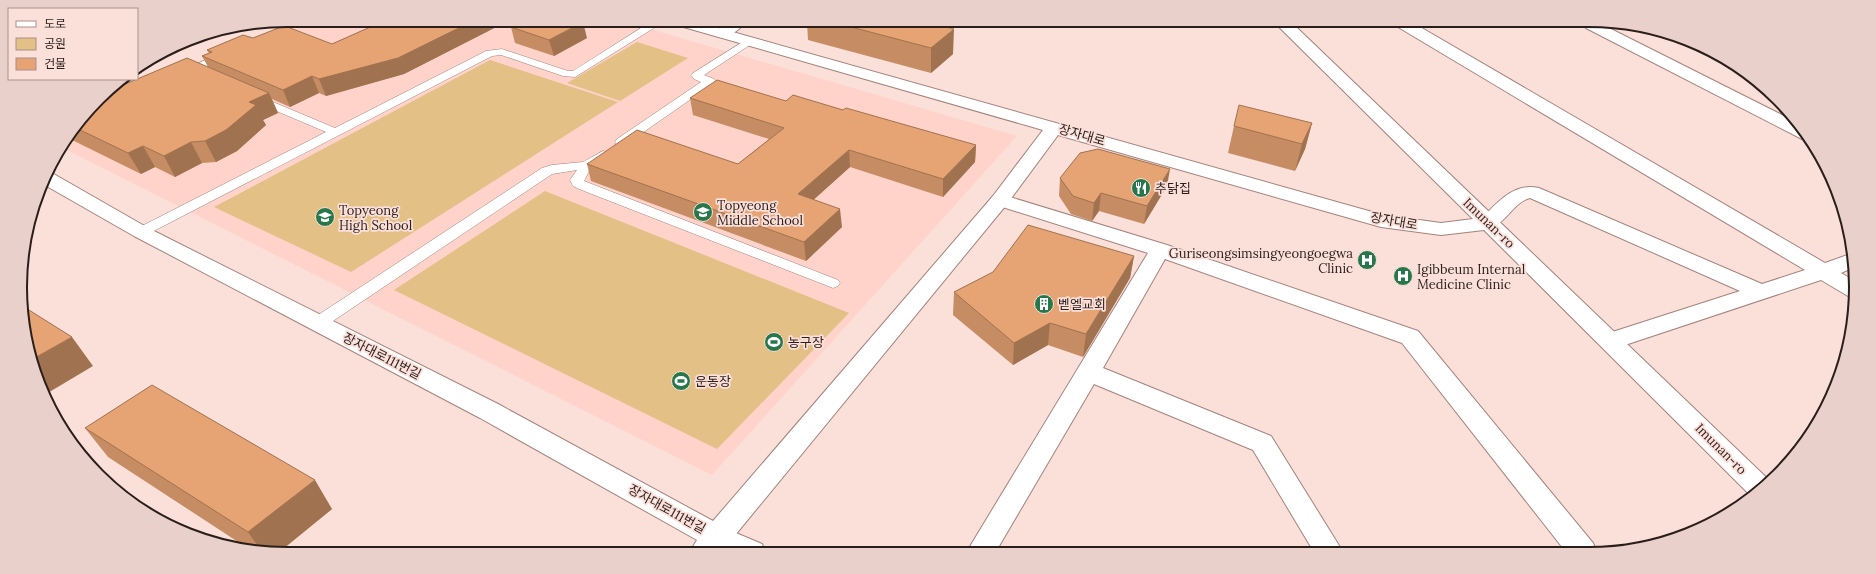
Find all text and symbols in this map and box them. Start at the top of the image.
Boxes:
legend [8,8,138,80]
text: 도로 [44,16,66,31]
text: 공원 [44,36,66,51]
text: 건물 [44,56,66,71]
street label: 장자대로 [1057,120,1107,150]
restaurant icon: 추닭집 [1130,177,1152,199]
place label: 추닭집 [1155,180,1191,197]
street label: Imunan-ro [1459,194,1519,252]
place label: Topyeong Middle School [717,197,803,229]
school or university icon: Topyeong Middle School [692,201,714,223]
place label: Topyeong High School [339,202,413,234]
school or university icon: Topyeong High School [314,206,336,228]
street label: 장자대로 [1369,208,1419,234]
place label: Guriseongsimsingyeongoegwa Clinic [1169,245,1353,277]
hospital icon: Guriseongsimsingyeongoegwa Clinic [1356,249,1378,271]
place label: Igibbeum Internal Medicine Clinic [1417,261,1526,293]
hospital icon: Igibbeum Internal Medicine Clinic [1392,265,1414,287]
building icon: 벧엘교회 [1033,293,1055,315]
place label: 벧엘교회 [1058,296,1106,313]
street label: 장자대로111번길 [340,329,424,383]
sports icon: 농구장 [763,331,785,353]
place label: 농구장 [788,334,824,351]
sports icon: 운동장 [670,370,692,392]
place label: 운동장 [695,373,731,390]
street label: Imunan-ro [1692,420,1750,478]
street label: 장자대로111번길 [625,481,709,537]

